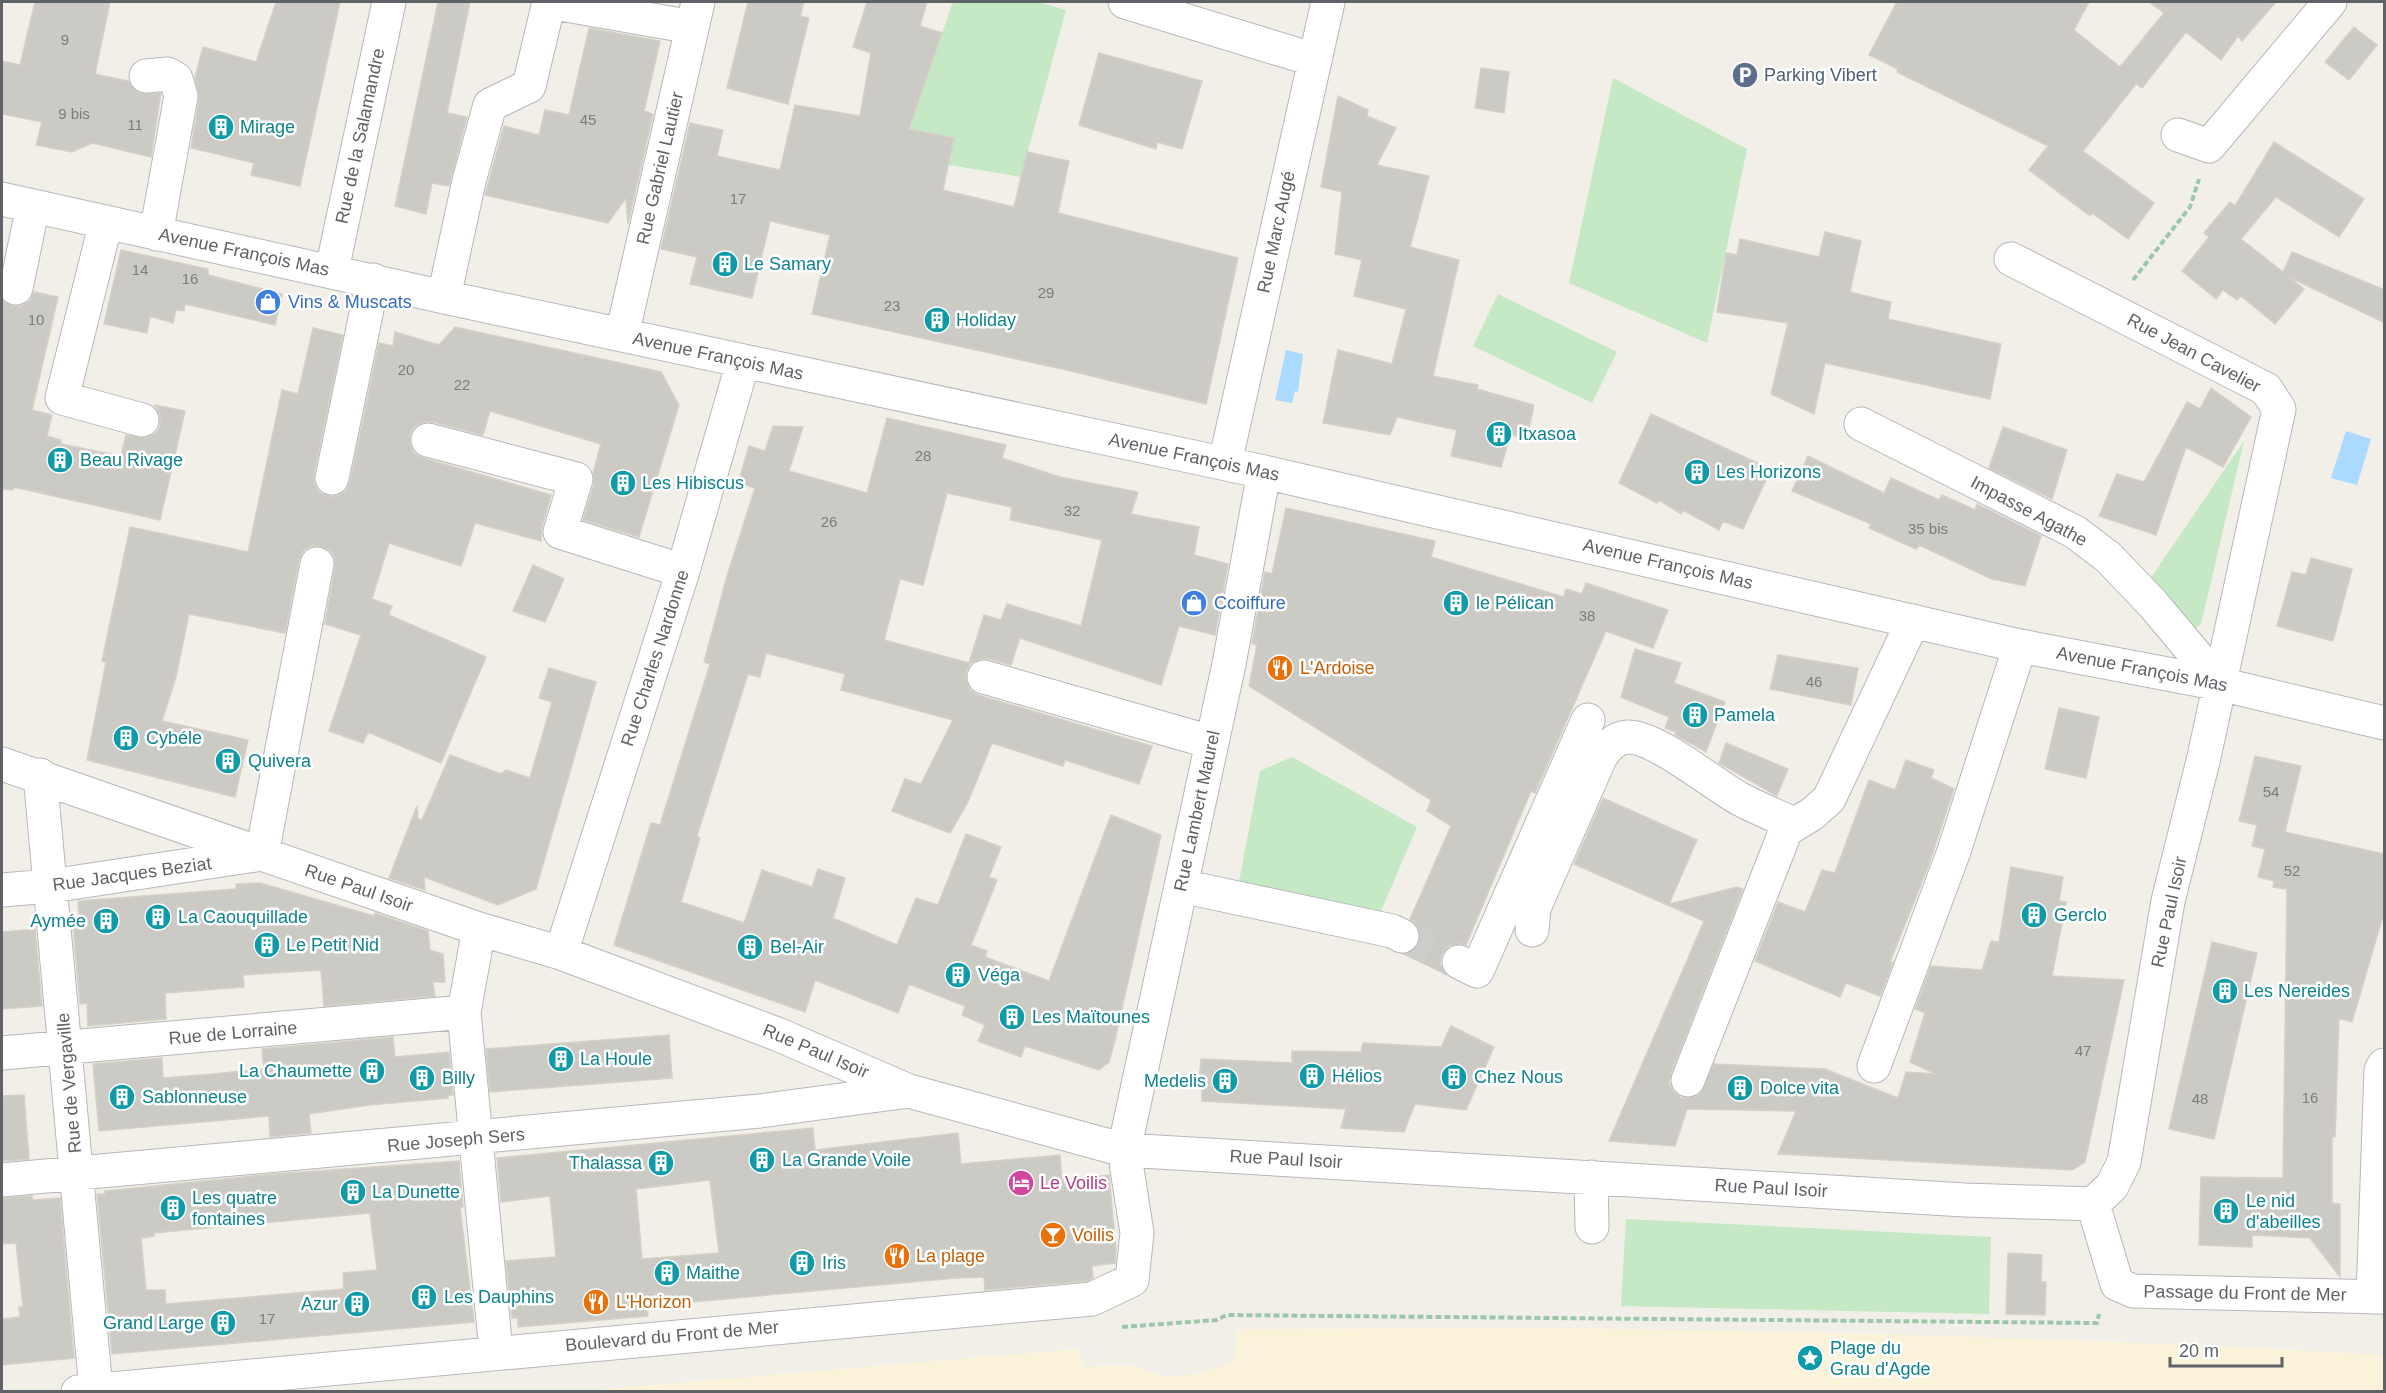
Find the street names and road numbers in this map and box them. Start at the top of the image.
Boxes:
street label: Rue de la Salamandre [332,46,388,226]
street label: Rue Gabriel Lautier [633,90,687,246]
street label: Rue Marc Augé [1253,169,1299,295]
street label: Avenue François Mas [157,224,331,280]
street label: Rue Jean Cavelier [2124,309,2264,397]
street label: Avenue François Mas [631,328,805,384]
street label: Avenue François Mas [1107,429,1281,485]
street label: Impasse Agathe [1967,472,2091,550]
street label: Avenue François Mas [1581,535,1755,593]
street label: Rue Charles Nardonne [617,567,693,749]
street label: Avenue François Mas [2055,643,2229,695]
street label: Rue Lambert Maurel [1170,729,1224,893]
street label: Rue Jacques Beziat [51,853,213,895]
street label: Rue Paul Isoir [2147,855,2191,969]
street label: Rue Paul Isoir [302,860,416,916]
street label: Rue de Vergaville [53,1012,85,1154]
street label: Rue de Lorraine [168,1017,298,1049]
street label: Rue Paul Isoir [760,1020,872,1082]
street label: Rue Joseph Sers [386,1124,526,1156]
street label: Rue Paul Isoir [1229,1146,1343,1172]
street label: Rue Paul Isoir [1714,1175,1828,1201]
street label: Passage du Front de Mer [2143,1281,2347,1305]
street label: Boulevard du Front de Mer [564,1317,780,1355]

